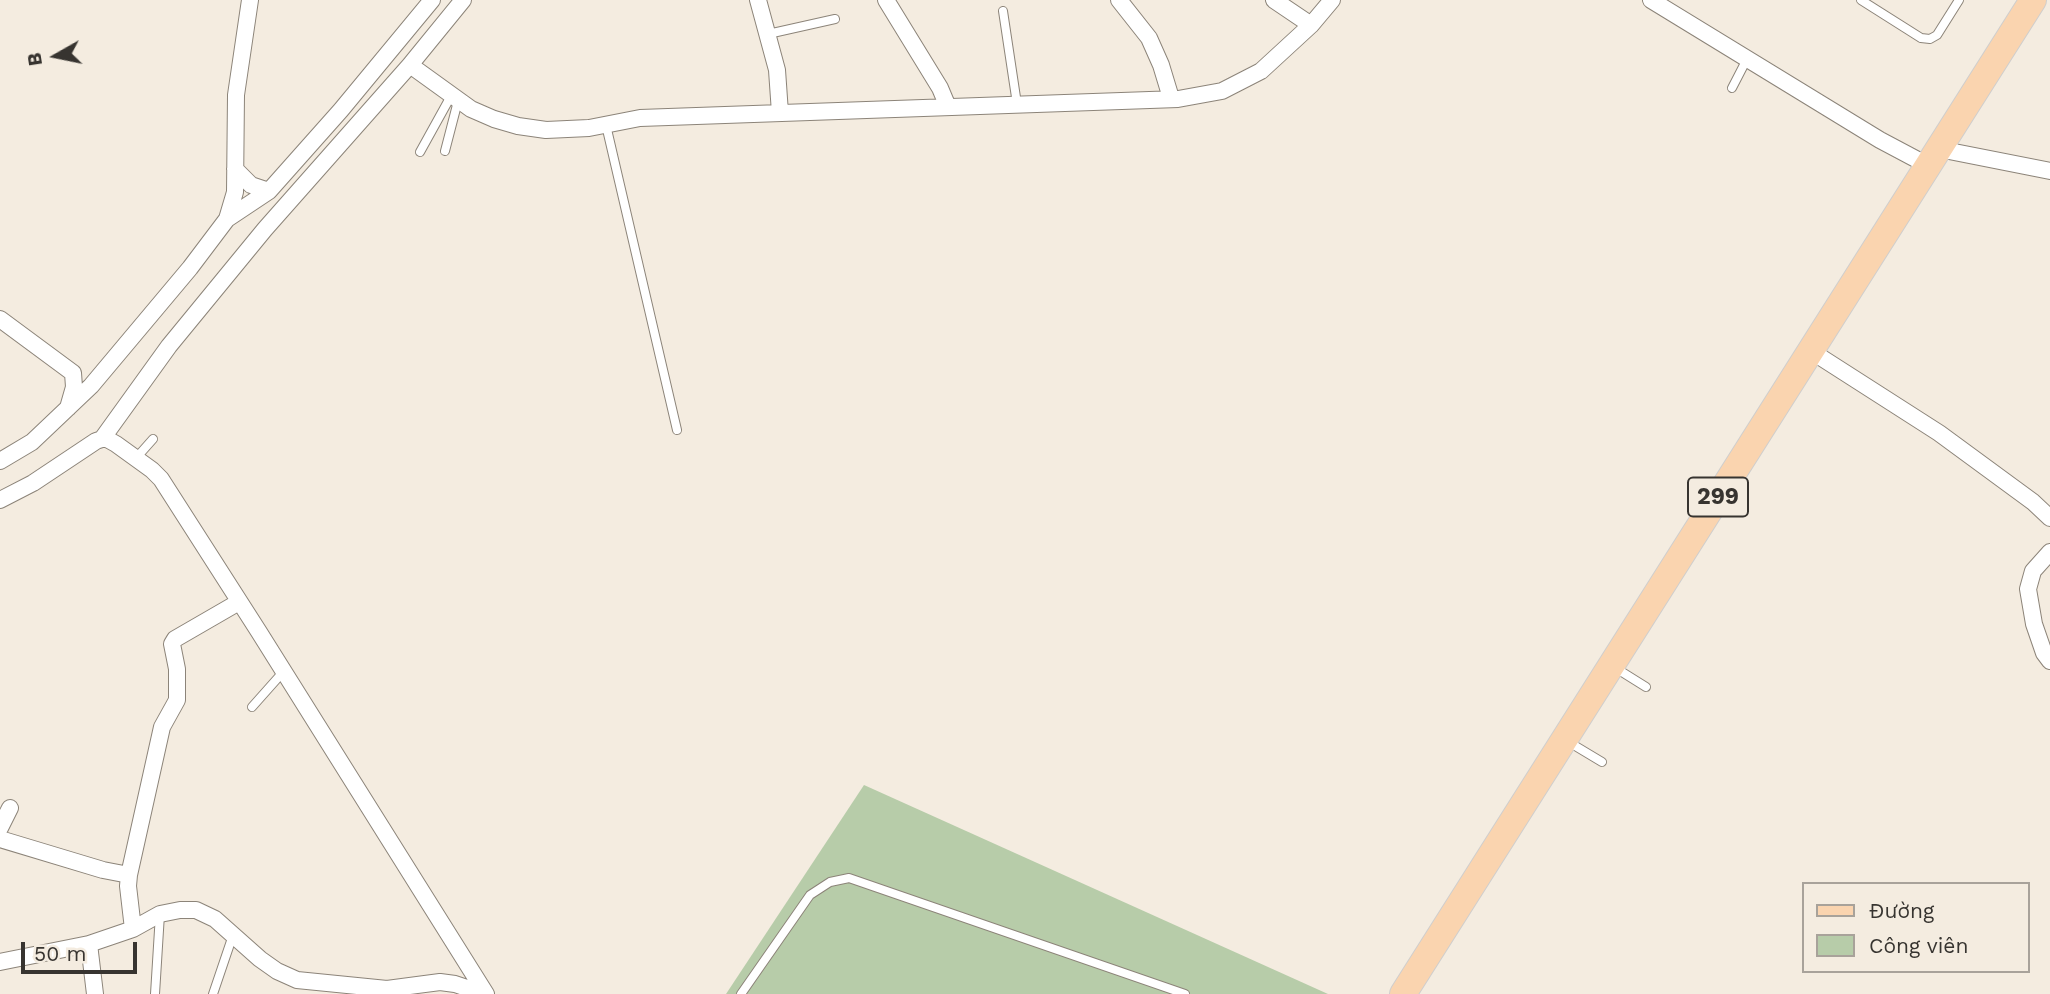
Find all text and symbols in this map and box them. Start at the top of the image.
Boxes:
north arrow [21,21,91,91]
text: B [22,51,47,68]
road number: 299 [1688,477,1748,516]
legend [1801,882,2029,973]
text: Đường [1869,898,1934,923]
scale bar [24,928,140,972]
text: Công viên [1869,933,1968,958]
text: 50 m [34,941,86,966]

